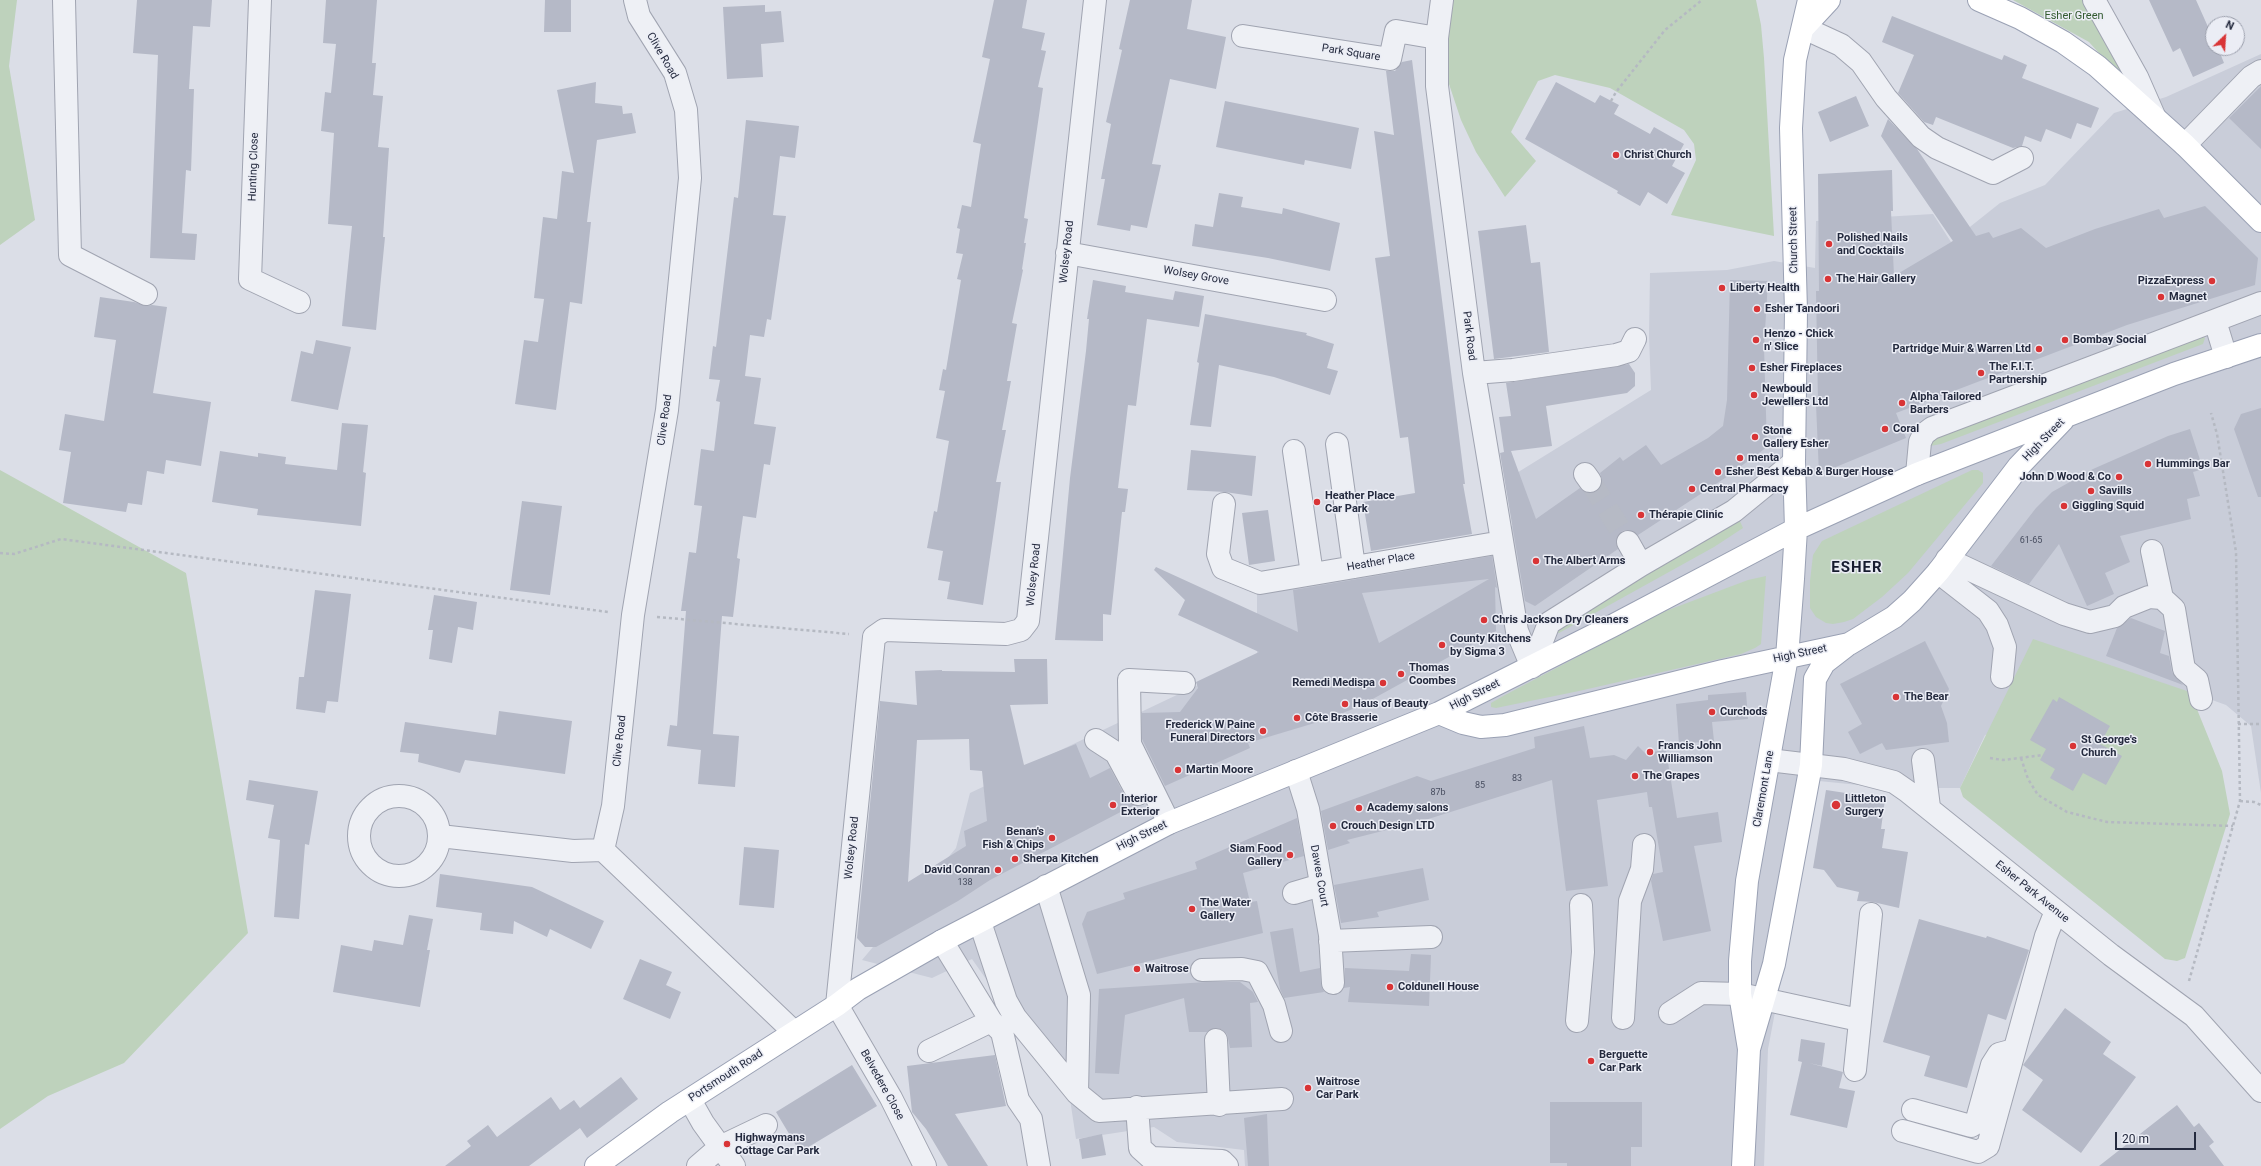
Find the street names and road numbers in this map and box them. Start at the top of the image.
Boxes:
street label: Clive Road [643,30,681,82]
street label: Park Square [1321,42,1381,64]
street label: Hunting Close [246,132,262,202]
street label: Church Street [1787,207,1801,273]
street label: Wolsey Road [1057,220,1077,284]
street label: Wolsey Grove [1162,264,1230,288]
street label: Park Road [1459,310,1479,362]
street label: Clive Road [655,394,675,446]
street label: High Street [2020,416,2068,464]
street label: Wolsey Road [1024,543,1044,607]
street label: Heather Place [1346,550,1416,574]
street label: High Street [1772,642,1828,666]
street label: High Street [1448,677,1502,713]
street label: Clive Road [611,715,629,767]
street label: Claremont Lane [1751,750,1777,828]
street label: Wolsey Road [842,816,862,880]
street label: High Street [1115,818,1169,854]
street label: Dawes Court [1307,844,1331,908]
street label: Esher Park Avenue [1992,858,2072,926]
street label: Portsmouth Road [686,1047,766,1105]
street label: Belvedere Close [857,1048,907,1122]

